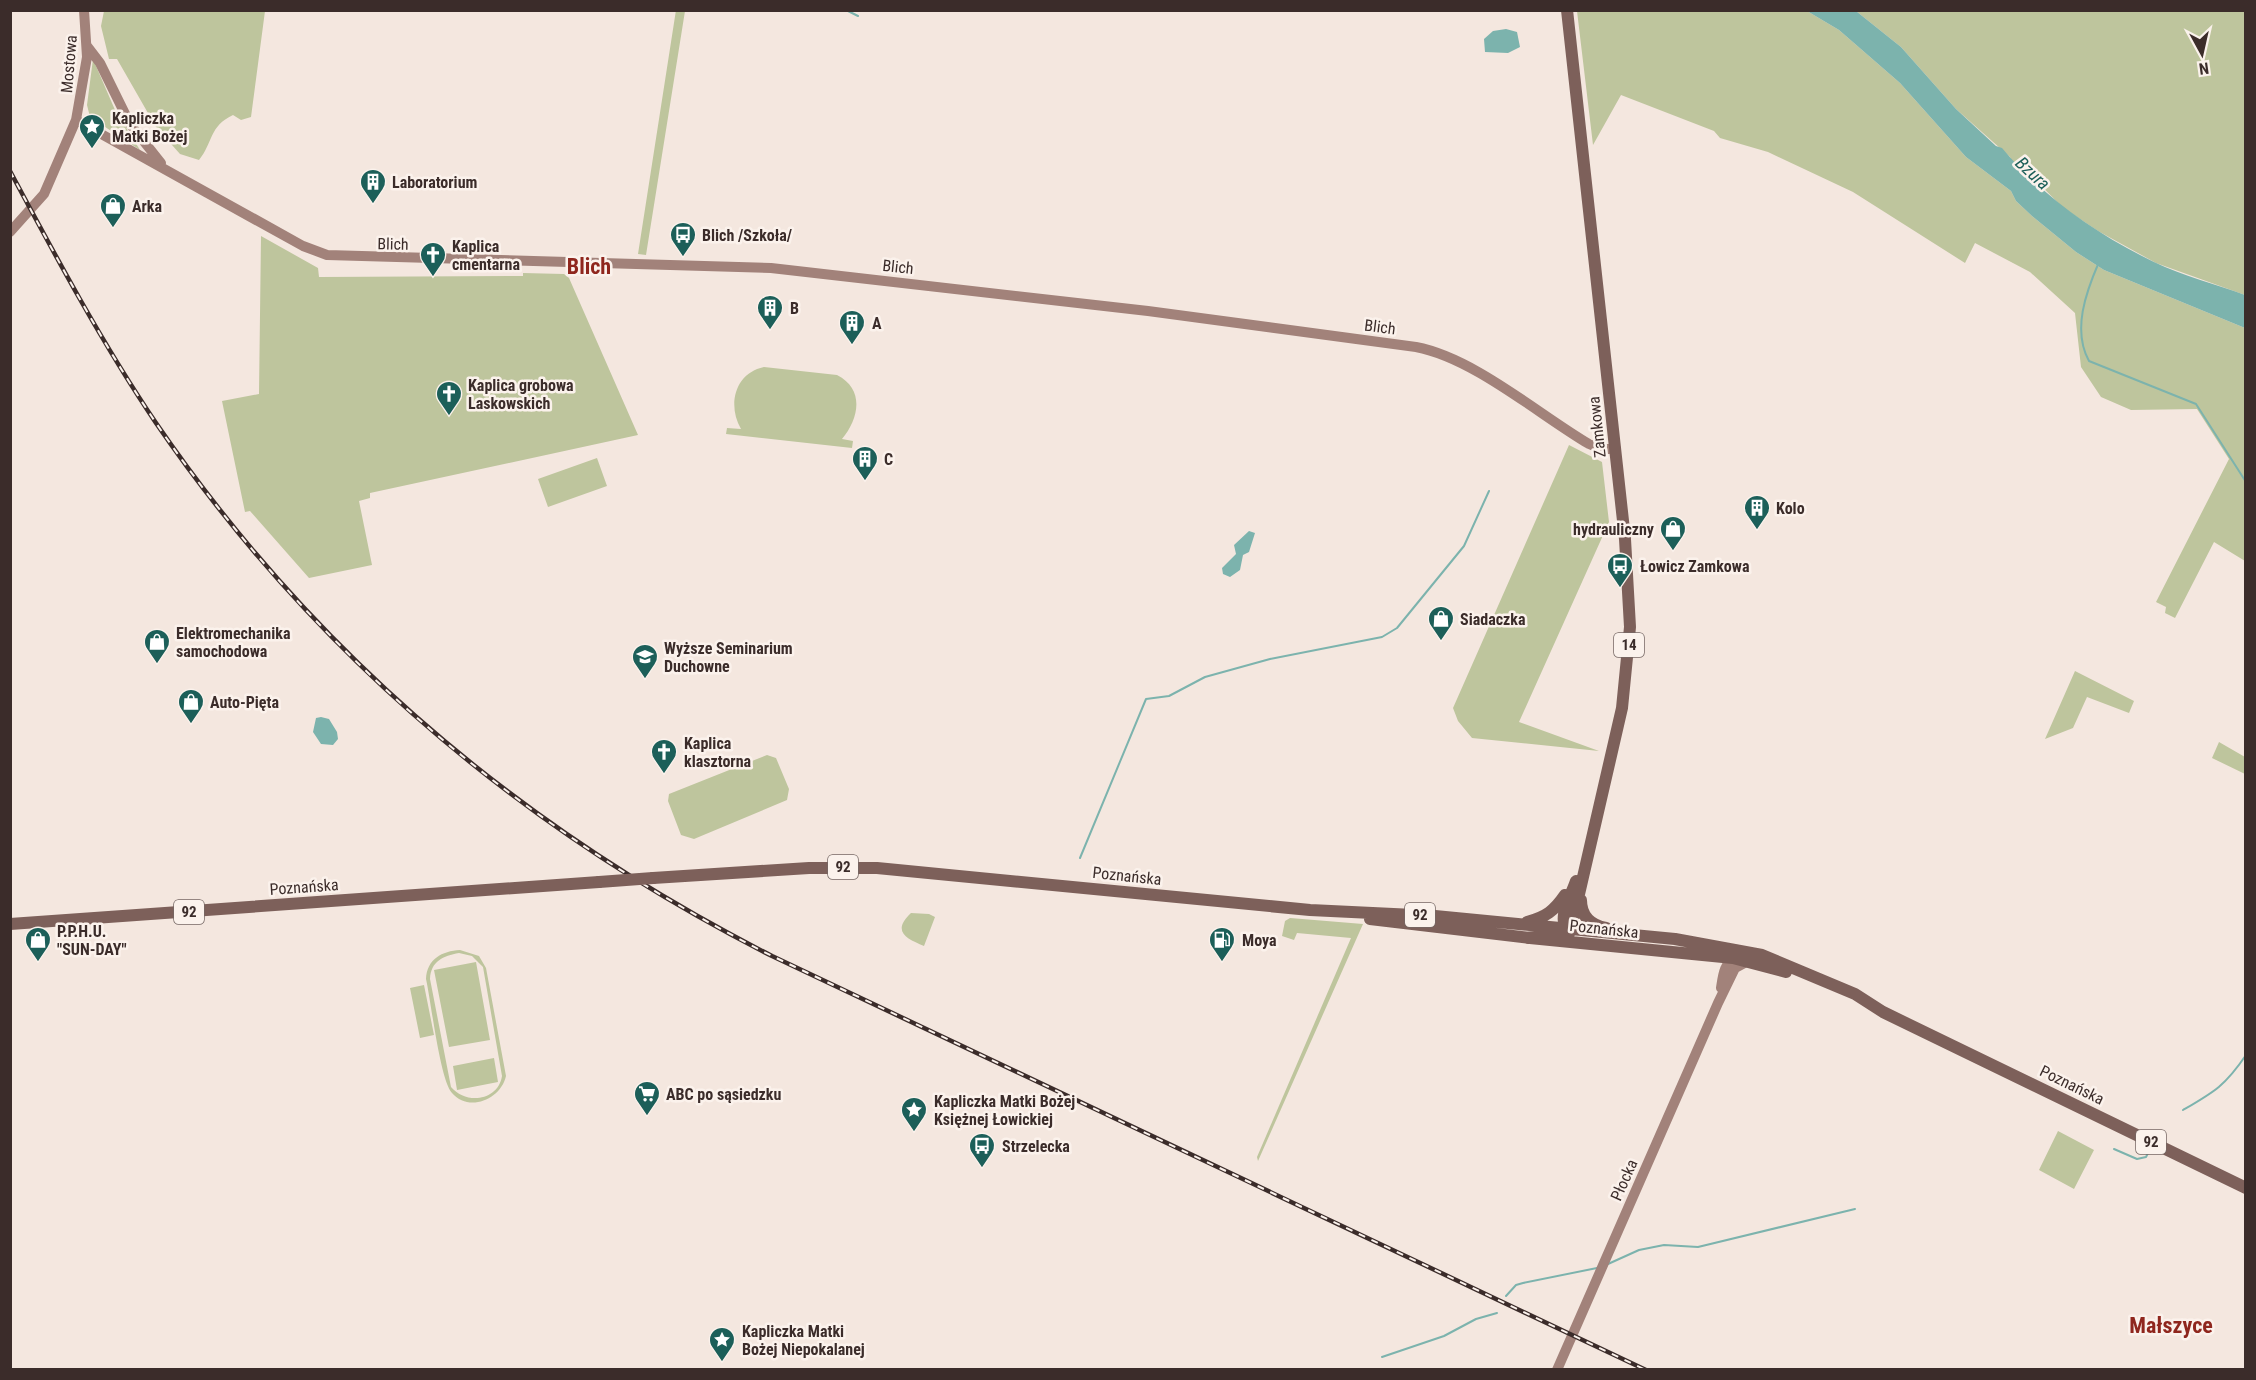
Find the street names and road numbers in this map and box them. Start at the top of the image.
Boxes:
street label: Mostowa [57,34,81,94]
street label: Blich [377,234,409,254]
street label: Blich [881,256,915,278]
street label: Blich [1363,316,1397,338]
street label: Zamkowa [1584,395,1610,459]
road number: 14 [1614,633,1644,657]
road number: 92 [828,855,858,879]
street label: Poznańska [1092,863,1162,889]
street label: Poznańska [269,875,339,899]
road number: 92 [174,900,204,924]
road number: 92 [1405,903,1435,927]
street label: Poznańska [1569,916,1639,942]
street label: Poznańska [2037,1061,2107,1109]
road number: 92 [2136,1130,2166,1154]
street label: Płocka [1607,1156,1641,1204]

